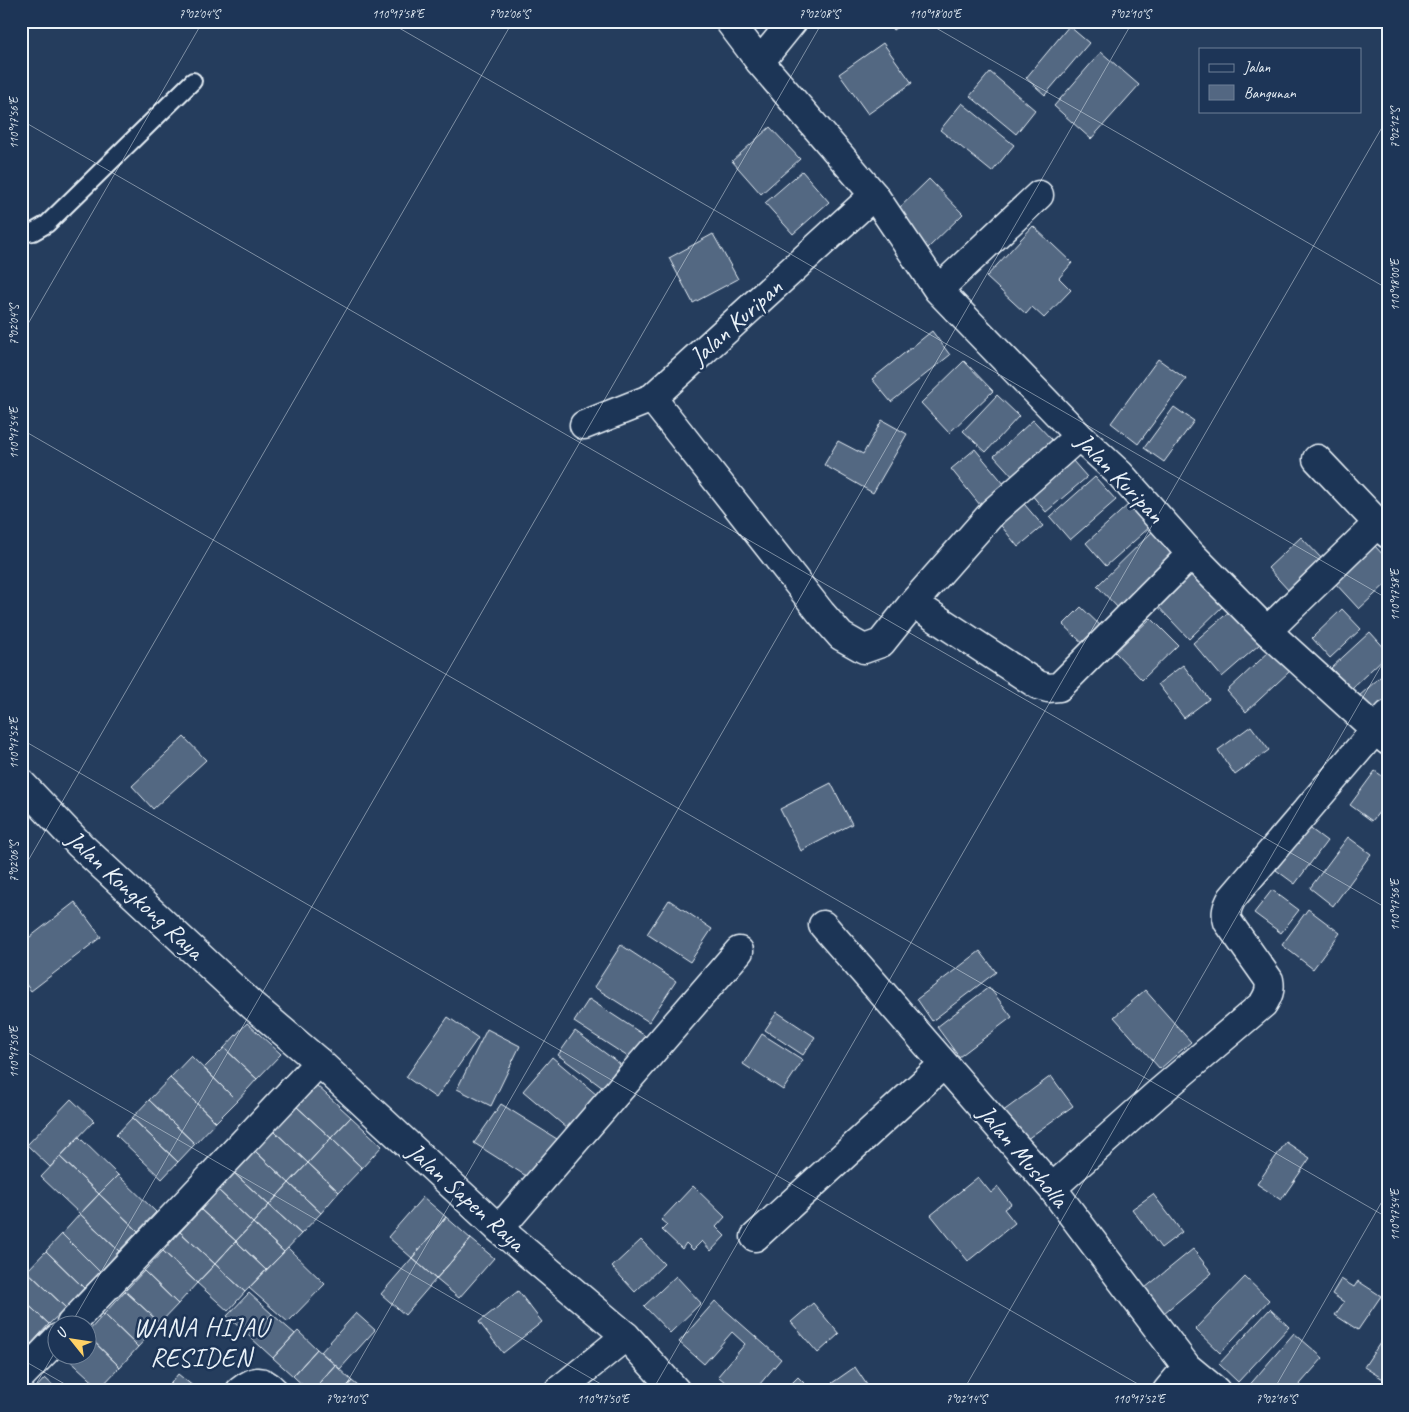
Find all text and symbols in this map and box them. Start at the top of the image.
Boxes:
text: 7°02'04"S [179,6,221,22]
text: 110°17'58"E [372,6,426,22]
text: 7°02'06"S [489,6,531,22]
text: 7°02'08"S [799,6,841,22]
text: 110°18'00"E [909,6,963,22]
text: 7°02'10"S [1110,6,1152,22]
legend [1199,48,1362,112]
text: Jalan [1243,58,1271,77]
text: Bangunan [1244,84,1297,103]
text: 110°17'56"E [6,95,22,149]
text: 7°02'12"S [1387,106,1403,148]
text: 110°18'00"E [1387,257,1403,311]
street label: Jalan Kuripan [682,271,790,373]
text: 7°02'04"S [6,303,22,345]
text: 110°17'54"E [6,405,22,459]
street label: Jalan Kuripan [1068,425,1172,531]
text: 110°17'58"E [1387,567,1403,621]
text: 110°17'52"E [6,715,22,769]
street label: Jalan Kongkong Raya [59,822,212,969]
text: 7°02'06"S [6,840,22,882]
text: 110°17'56"E [1387,877,1403,931]
text: 110°17'50"E [6,1024,22,1078]
street label: Jalan Musholla [970,1097,1077,1215]
street label: Jalan Sapen Raya [399,1135,534,1260]
text: 110°17'54"E [1387,1187,1403,1241]
district label: WANA HIJAU RESIDEN [133,1311,272,1374]
north arrow [48,1314,98,1364]
text: U [52,1324,72,1341]
text: 7°02'10"S [326,1391,368,1407]
text: 110°17'50"E [577,1391,631,1407]
text: 7°02'14"S [946,1391,988,1407]
text: 110°17'52"E [1113,1391,1167,1407]
text: 7°02'16"S [1256,1391,1298,1407]

